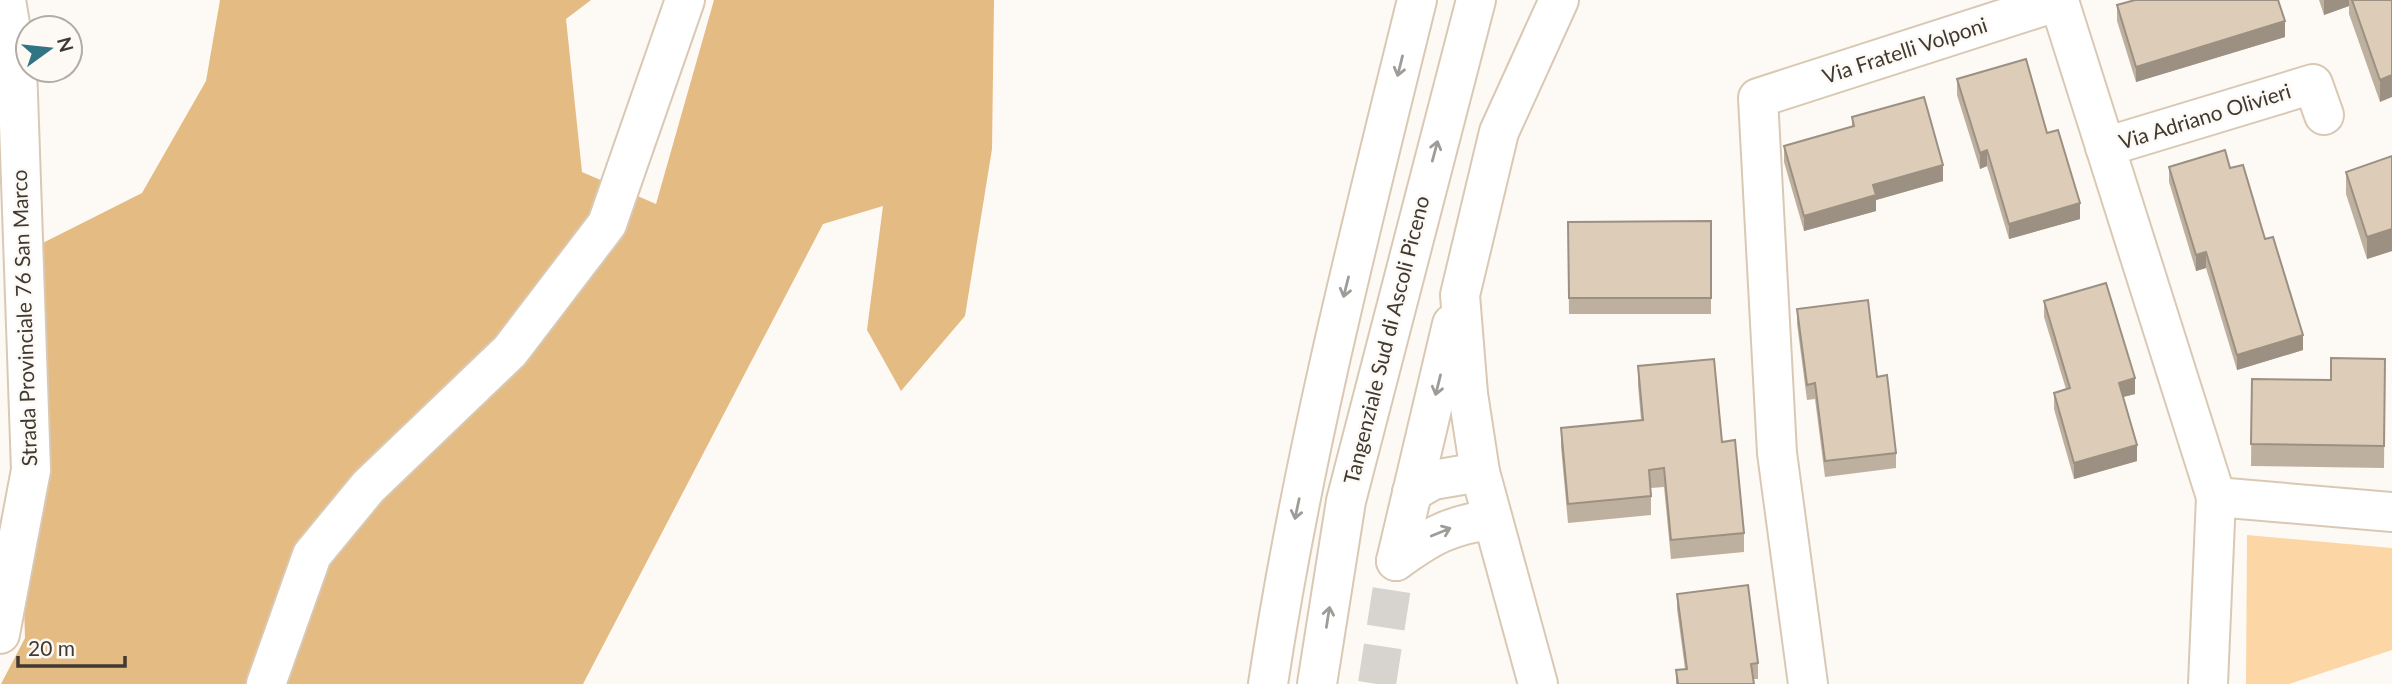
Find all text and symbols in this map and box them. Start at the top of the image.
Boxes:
street label: Via Fratelli Volponi [1819,11,1990,88]
north arrow [14,14,84,84]
text: N [53,34,79,55]
one-way arrow [1393,54,1406,77]
street label: Via Adriano Olivieri [2116,78,2294,154]
one-way arrow [1430,140,1443,162]
street label: Strada Provinciale 76 San Marco [6,169,41,467]
street label: Tangenziale Sud di Ascoli Piceno [1338,193,1434,486]
one-way arrow [1339,275,1352,298]
one-way arrow [1430,373,1444,396]
one-way arrow [1290,497,1304,520]
one-way arrow [1429,525,1451,538]
one-way arrow [1322,606,1335,628]
scale bar [18,624,124,668]
text: 20 m [28,635,75,660]

